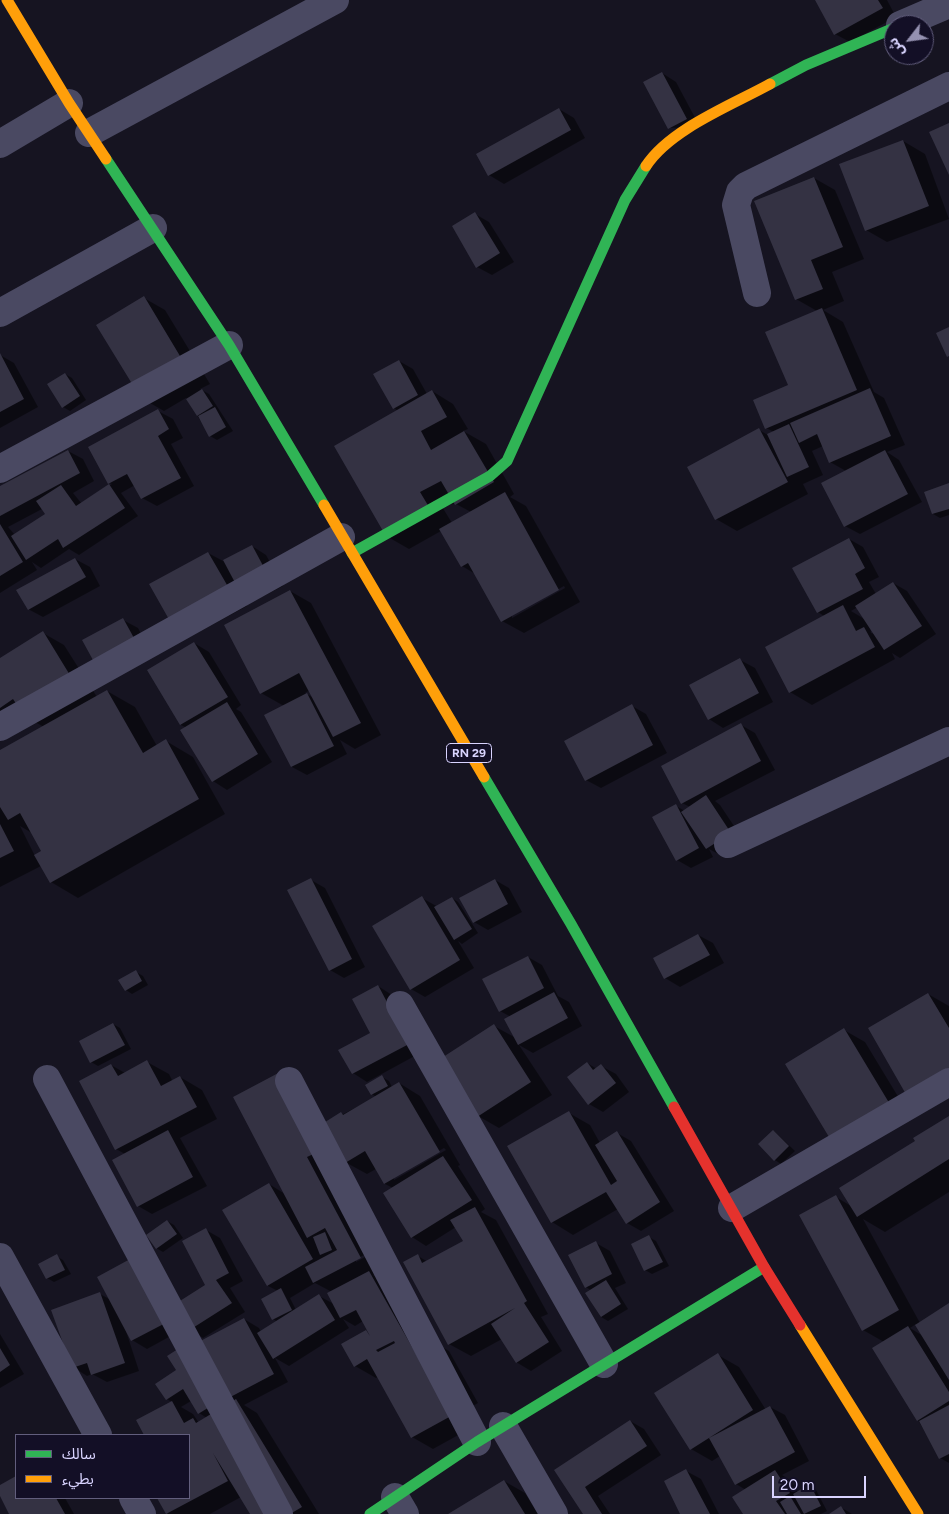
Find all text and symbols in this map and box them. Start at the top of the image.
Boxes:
north arrow [884,15,934,65]
text: ش [884,35,909,60]
road number: RN 29 [446,744,492,762]
legend [15,1434,190,1499]
text: سالك [62,1445,96,1463]
scale bar [774,1466,868,1498]
text: بطيء [62,1470,94,1488]
text: 20 m [780,1476,814,1494]

